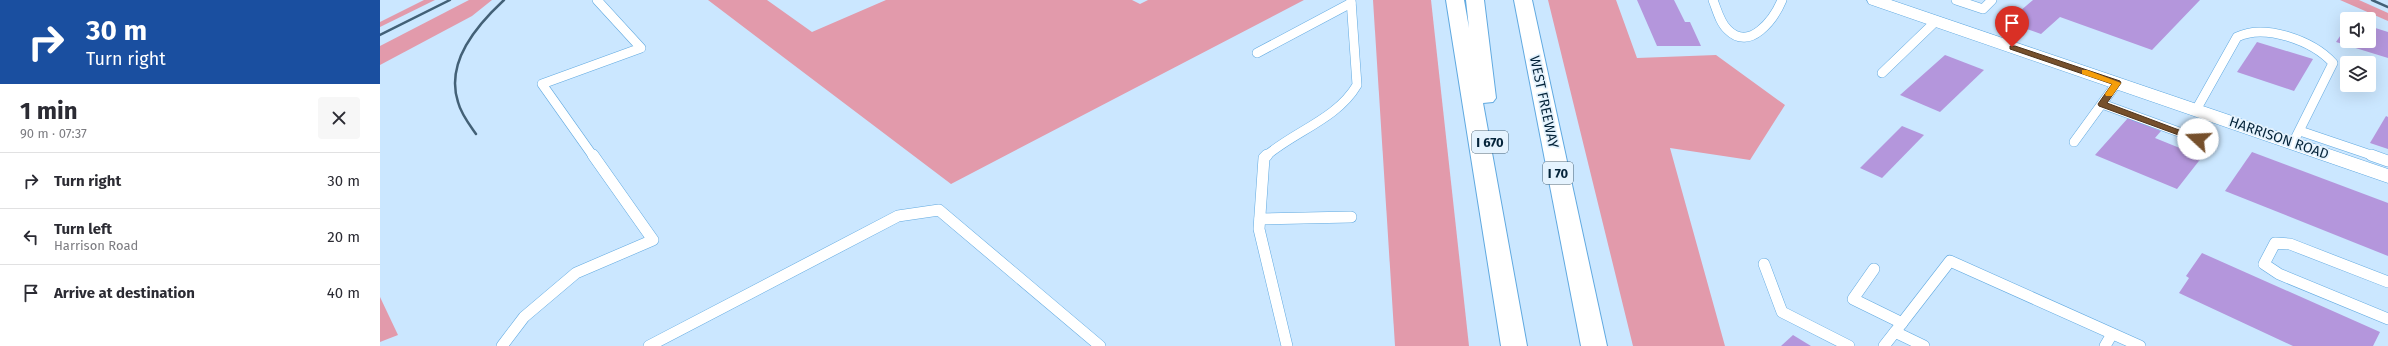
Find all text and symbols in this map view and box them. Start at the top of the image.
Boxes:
pin [1995,6,2029,47]
icon: arrive [2001,12,2023,34]
map controls [2340,12,2376,92]
button: sound [2340,12,2376,48]
text: 30 m [86,14,147,47]
icon: right [20,16,72,68]
text: Turn right [86,48,166,70]
street label: WEST FREEWAY [1526,54,1562,150]
button: layers [2340,56,2376,92]
text: 1 min [20,97,78,125]
button: close [318,97,360,139]
street label: HARRISON ROAD [2227,113,2331,163]
position arrow [2177,118,2219,160]
text: 90 m · 07:37 [20,126,87,141]
road number: I 670 [1472,131,1508,153]
road number: I 70 [1543,162,1573,184]
icon: right [20,170,42,192]
text: Turn right [54,172,121,190]
text: 30 m [327,172,360,190]
text: Turn left [54,220,112,238]
icon: left [20,226,42,248]
text: 20 m [327,228,360,246]
text: Harrison Road [54,238,138,253]
icon: arrive [20,282,42,304]
text: Arrive at destination [54,284,195,302]
text: 40 m [327,284,360,302]

